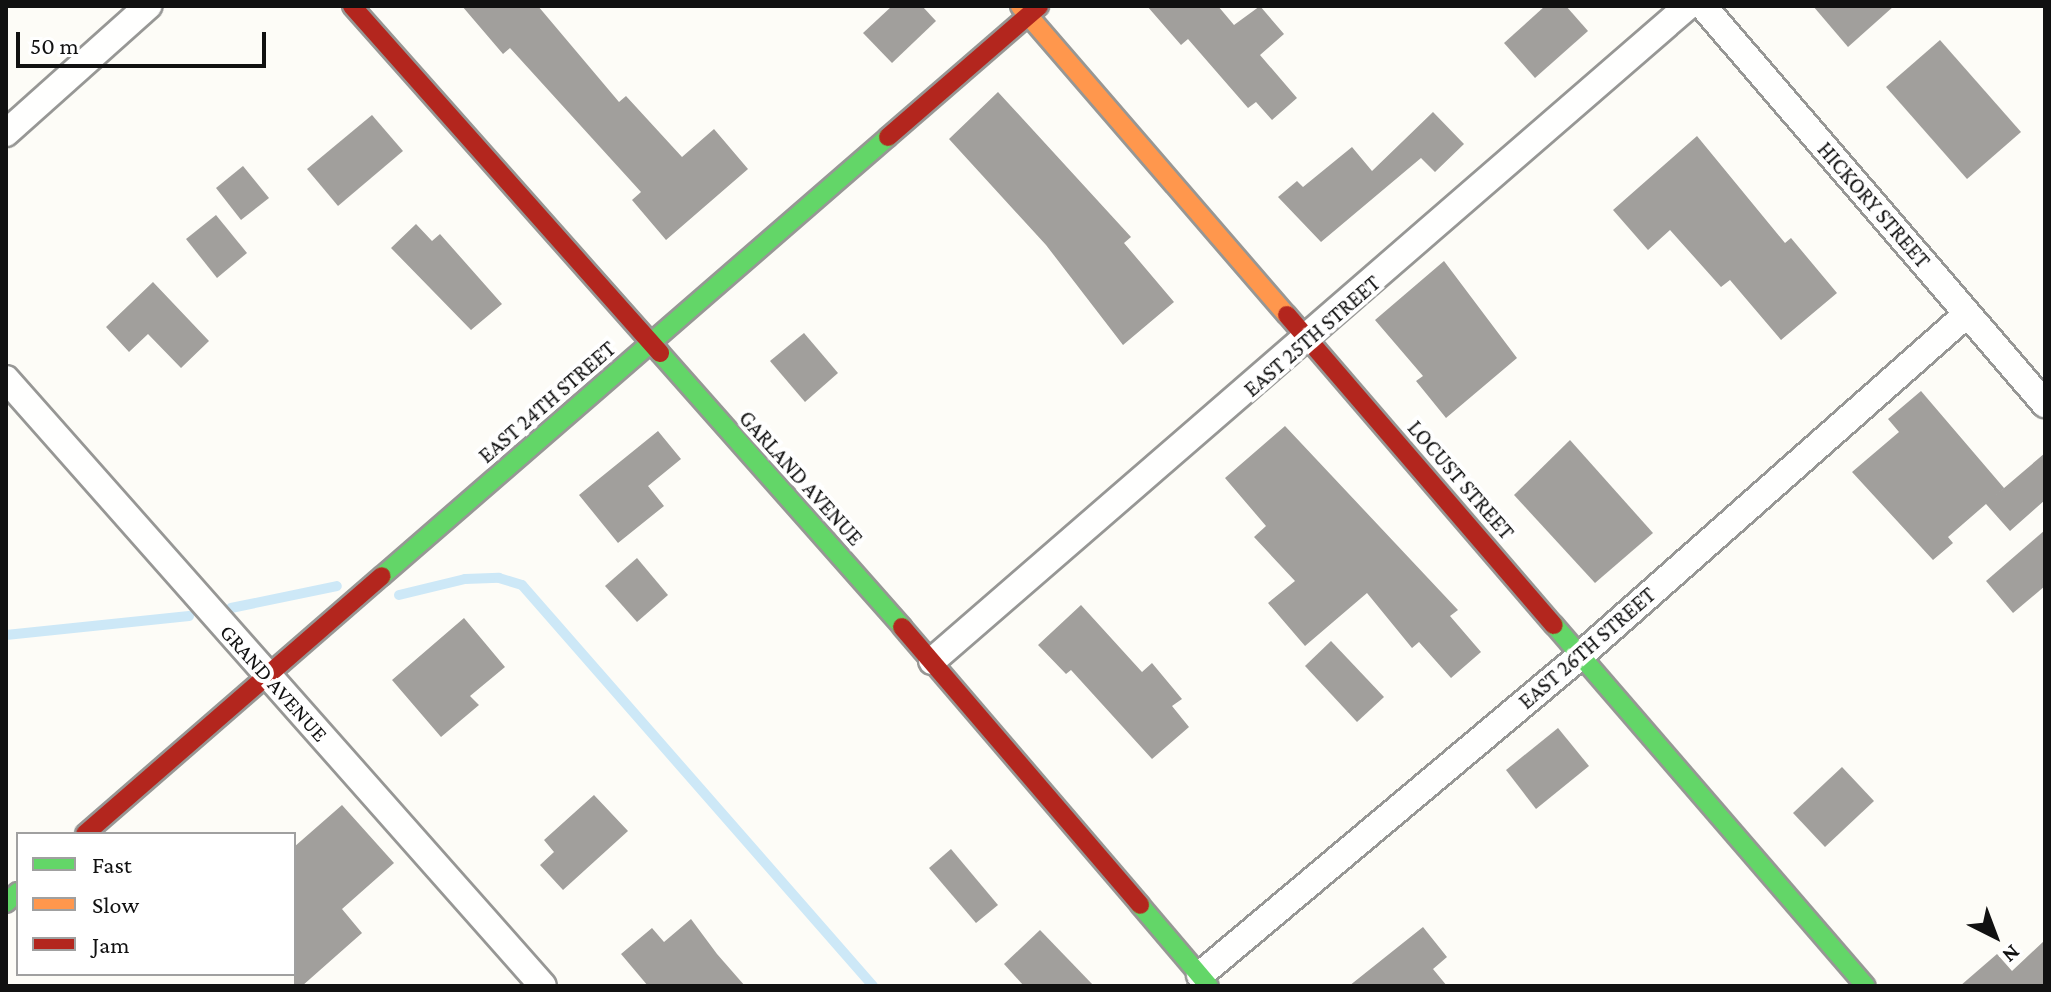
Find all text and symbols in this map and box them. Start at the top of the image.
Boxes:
scale bar [20,16,270,66]
text: 50 m [30,32,79,59]
street label: HICKORY STREET [1812,136,1936,274]
street label: EAST 25TH STREET [1238,270,1386,402]
street label: EAST 24TH STREET [473,335,621,469]
street label: GARLAND AVENUE [733,405,869,551]
street label: LOCUST STREET [1402,415,1520,545]
street label: EAST 26TH STREET [1513,581,1661,715]
street label: GRAND AVENUE [214,619,334,747]
legend [16,832,296,976]
text: Fast [92,851,132,878]
text: Slow [92,891,139,918]
north arrow [1955,896,2035,976]
text: Jam [92,931,130,958]
text: N [1997,940,2025,969]

